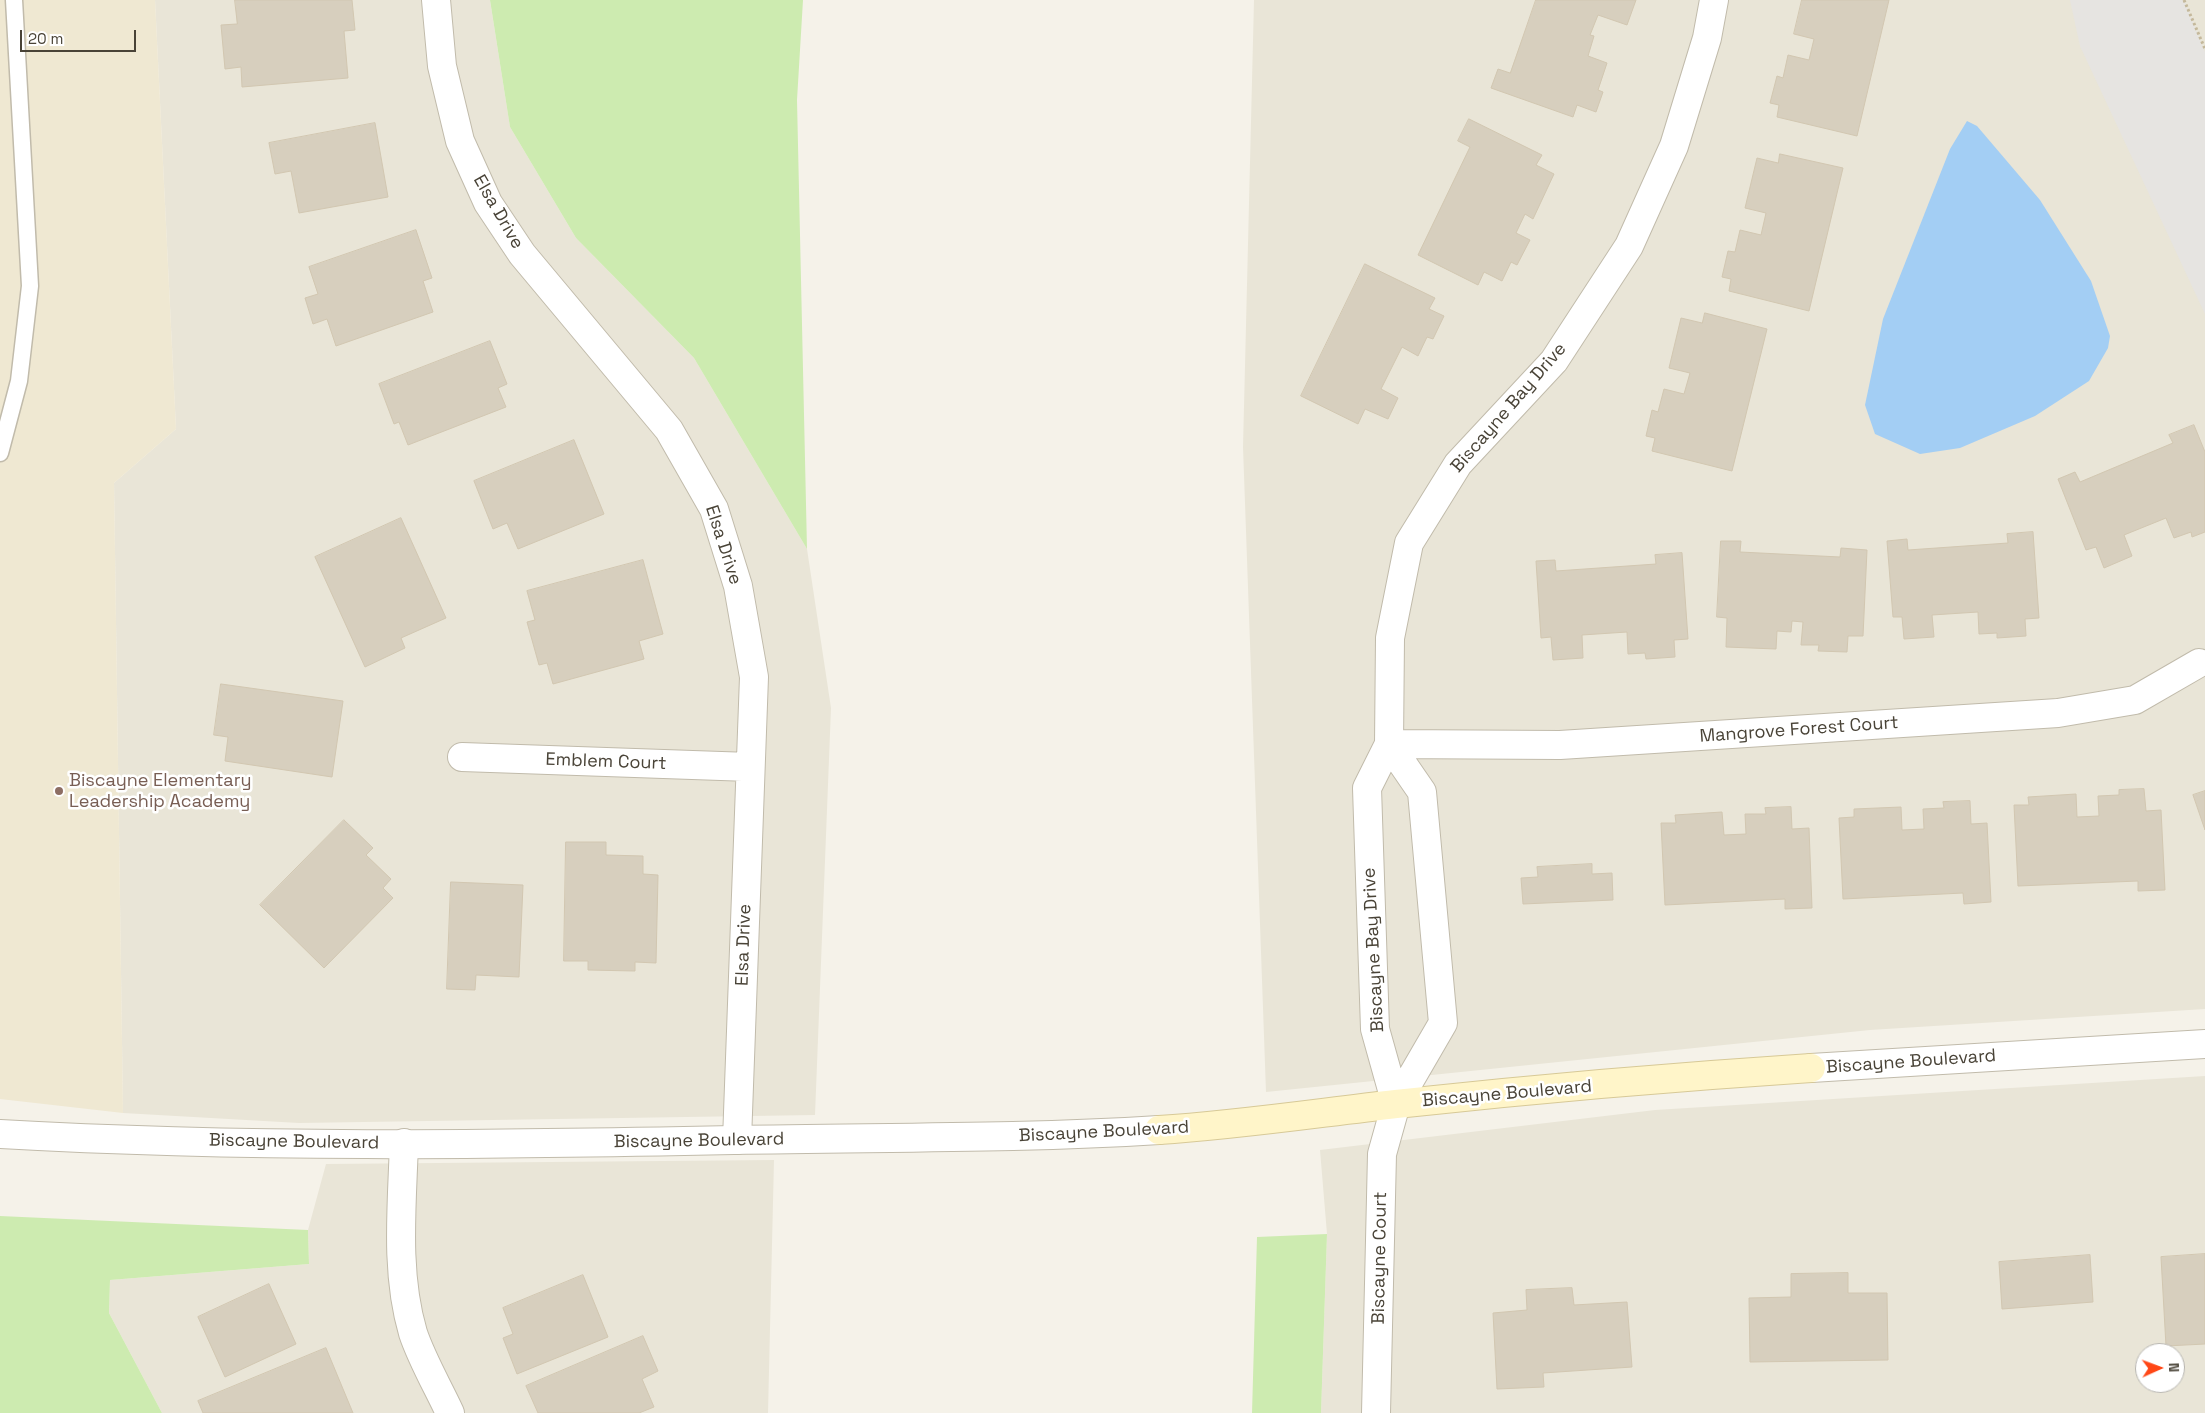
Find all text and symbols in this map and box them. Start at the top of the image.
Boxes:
scale bar [22,20,139,52]
text: 20 m [28,29,63,48]
street label: Elsa Drive [468,171,528,253]
street label: Biscayne Bay Drive [1447,339,1571,477]
street label: Elsa Drive [700,503,746,587]
street label: Mangrove Forest Court [1699,712,1899,748]
street label: Emblem Court [545,749,667,775]
place label: Biscayne Elementary Leadership Academy [69,770,252,812]
marker: Biscayne Elementary Leadership Academy [53,785,65,797]
street label: Biscayne Bay Drive [1359,867,1389,1033]
street label: Elsa Drive [732,904,756,986]
street label: Biscayne Boulevard [1825,1045,1997,1079]
street label: Biscayne Boulevard [1421,1076,1593,1112]
street label: Biscayne Boulevard [1018,1117,1190,1147]
street label: Biscayne Boulevard [614,1129,784,1153]
street label: Biscayne Boulevard [209,1130,379,1154]
street label: Biscayne Court [1368,1191,1392,1325]
north arrow [2135,1343,2185,1393]
text: N [2165,1362,2183,1373]

